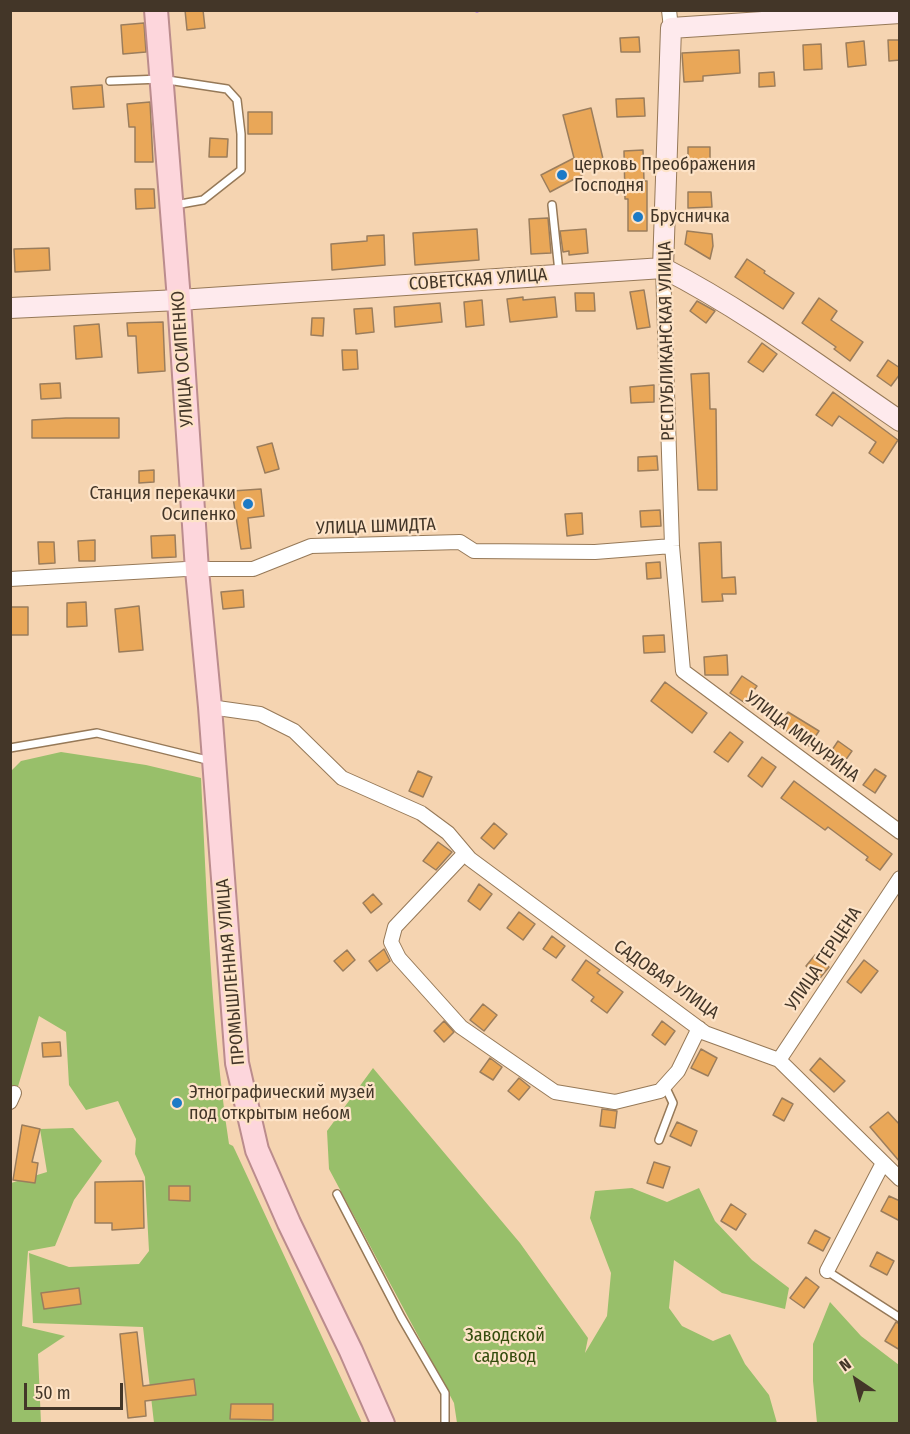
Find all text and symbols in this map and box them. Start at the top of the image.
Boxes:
place label: церковь Преображения Господня [574,154,756,196]
marker: церковь Преображения Господня [555,168,569,182]
place label: Брусничка [650,206,730,228]
marker: Брусничка [631,210,645,224]
street label: РЕСПУБЛИКАНСКАЯ УЛИЦА [654,241,680,441]
street label: СОВЕТСКАЯ УЛИЦА [408,264,548,296]
street label: УЛИЦА ОСИПЕНКО [167,290,199,428]
place label: Станция перекачки Осипенко [89,483,236,526]
marker: Станция перекачки Осипенко [241,497,255,511]
street label: УЛИЦА ШМИДТА [316,514,436,540]
street label: УЛИЦА МИЧУРИНА [741,687,863,787]
street label: ПРОМЫШЛЕННАЯ УЛИЦА [212,878,250,1066]
street label: УЛИЦА ГЕРЦЕНА [781,903,867,1015]
street label: САДОВАЯ УЛИЦА [609,936,723,1024]
place label: Этнографический музей под открытым небом [189,1082,375,1124]
marker: Этнографический музей под открытым небом [170,1096,184,1110]
park label: Заводской садовод [465,1325,545,1368]
north arrow [826,1350,886,1410]
text: N [836,1354,855,1375]
scale bar [27,1371,126,1409]
text: 50 m [35,1382,71,1404]

